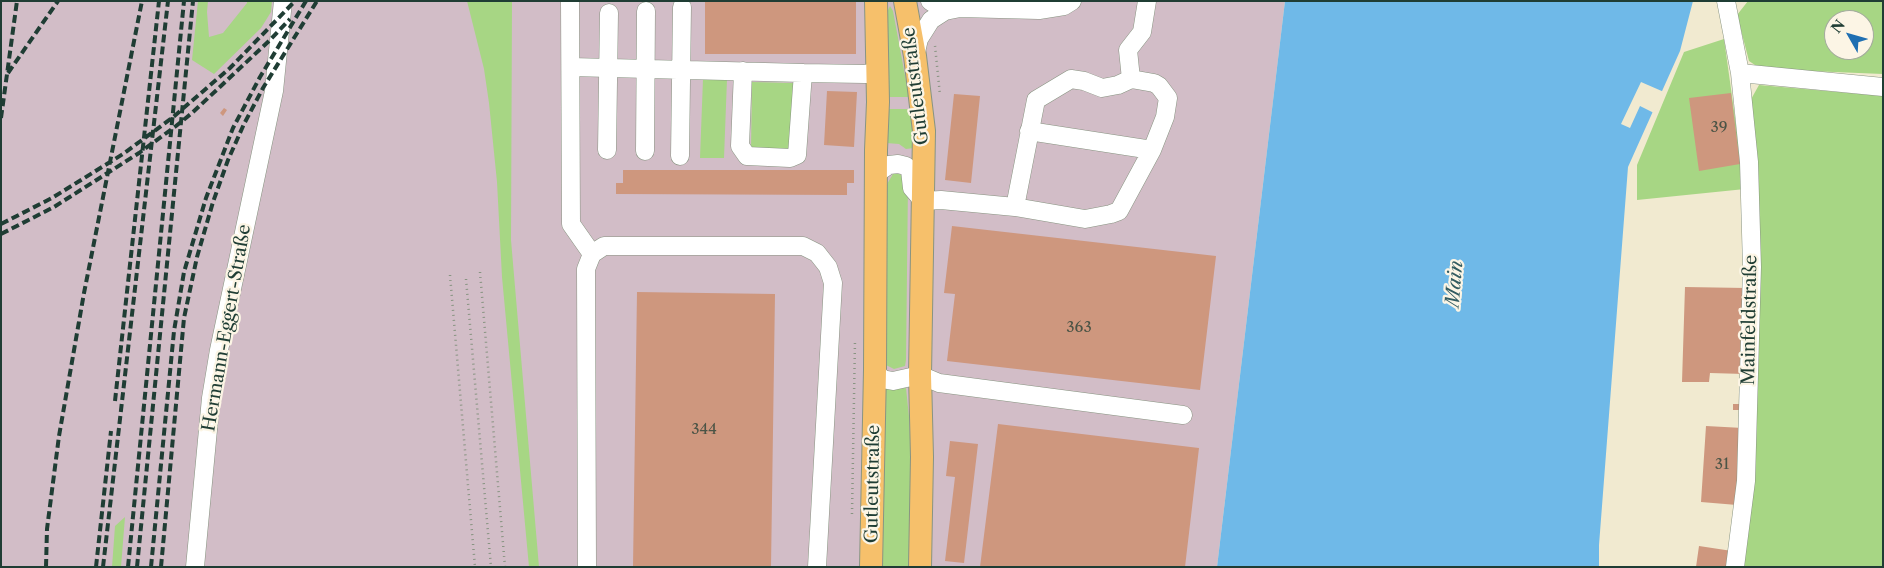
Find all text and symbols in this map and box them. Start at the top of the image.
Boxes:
north arrow [1824,10,1874,60]
text: N [1827,16,1849,37]
street label: Gutleutstraße [898,26,934,146]
house number: 39 [1710,119,1728,137]
street label: Hermann-Eggert-Straße [198,223,256,433]
street label: Mainfeldstraße [1738,255,1762,385]
water label: Main [1442,260,1468,308]
house number: 363 [1066,319,1092,337]
house number: 344 [691,421,717,439]
street label: Gutleutstraße [861,425,885,543]
house number: 31 [1715,456,1729,474]

